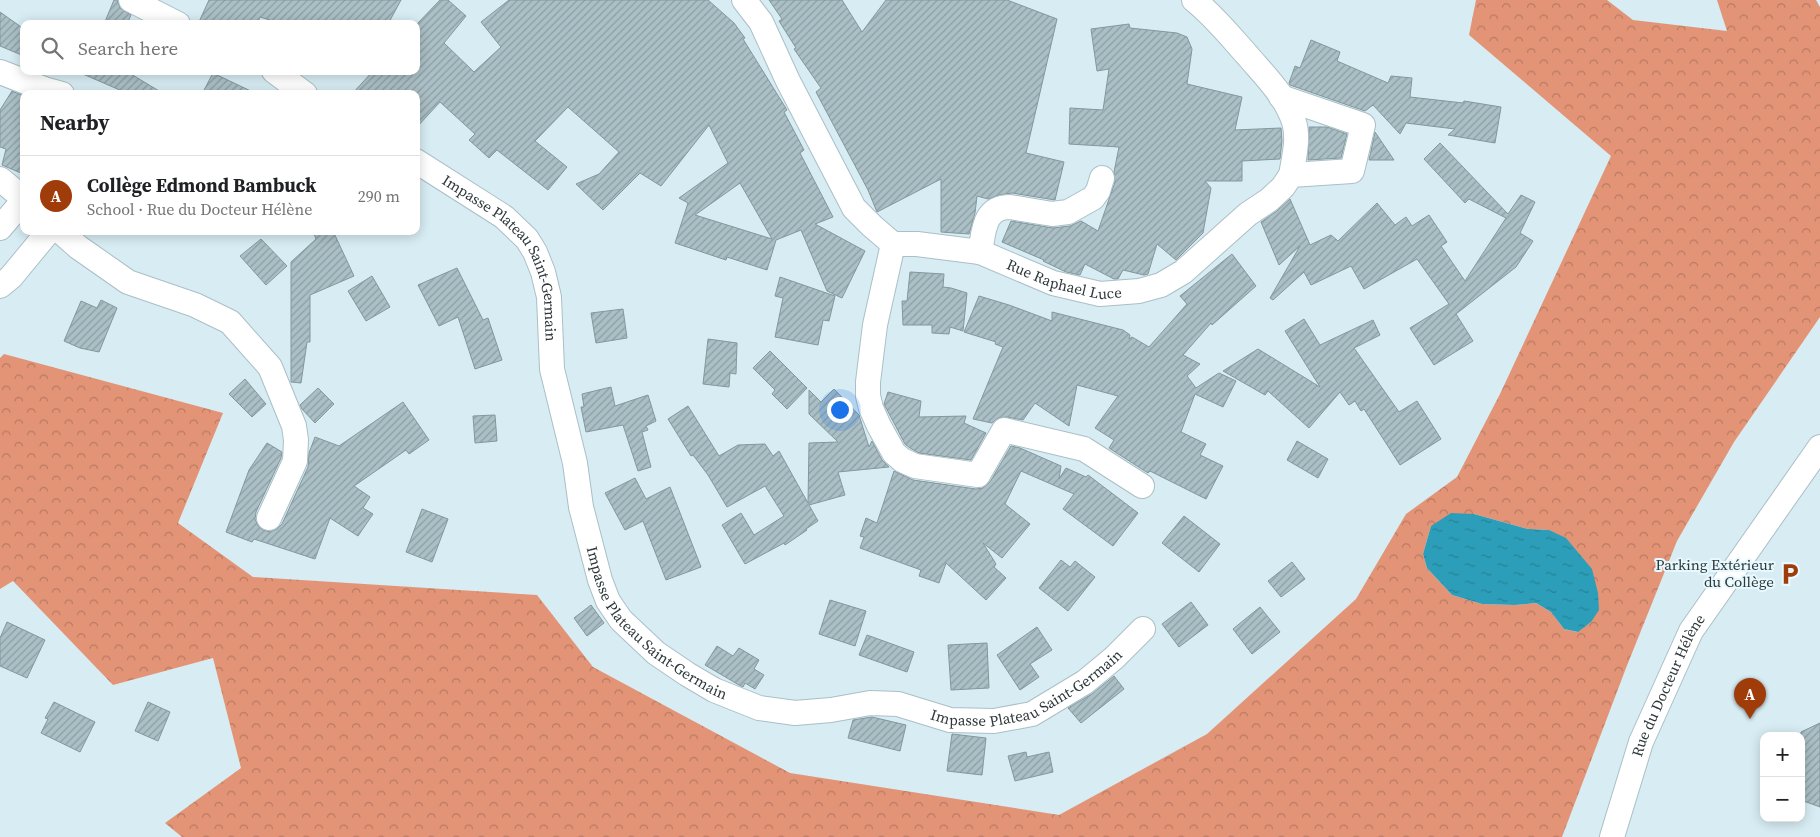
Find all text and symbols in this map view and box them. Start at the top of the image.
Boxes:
search box [20,20,420,75]
icon: search [38,34,66,62]
text: Search here [78,35,178,61]
text: Nearby [40,108,110,137]
street label: Impasse Plateau Saint-Germain [438,169,562,342]
text: Collège Edmond Bambuck [87,172,316,198]
text: A [51,185,61,207]
text: 290 m [358,185,400,207]
text: School · Rue du Docteur Hélène [87,198,312,220]
street label: Rue Raphael Luce [1004,254,1123,304]
your location [827,397,853,423]
street label: Impasse Plateau Saint-Germain [582,544,730,704]
place label: Parking Extérieur du Collège [1655,554,1775,592]
parking icon: Parking Extérieur du Collège [1777,561,1803,587]
street label: Rue du Docteur Hélène [1626,609,1710,759]
street label: Impasse Plateau Saint-Germain [928,644,1127,732]
pin: A [1734,678,1766,719]
map controls [1760,732,1805,822]
button: + [1760,732,1805,777]
button: − [1760,777,1805,822]

